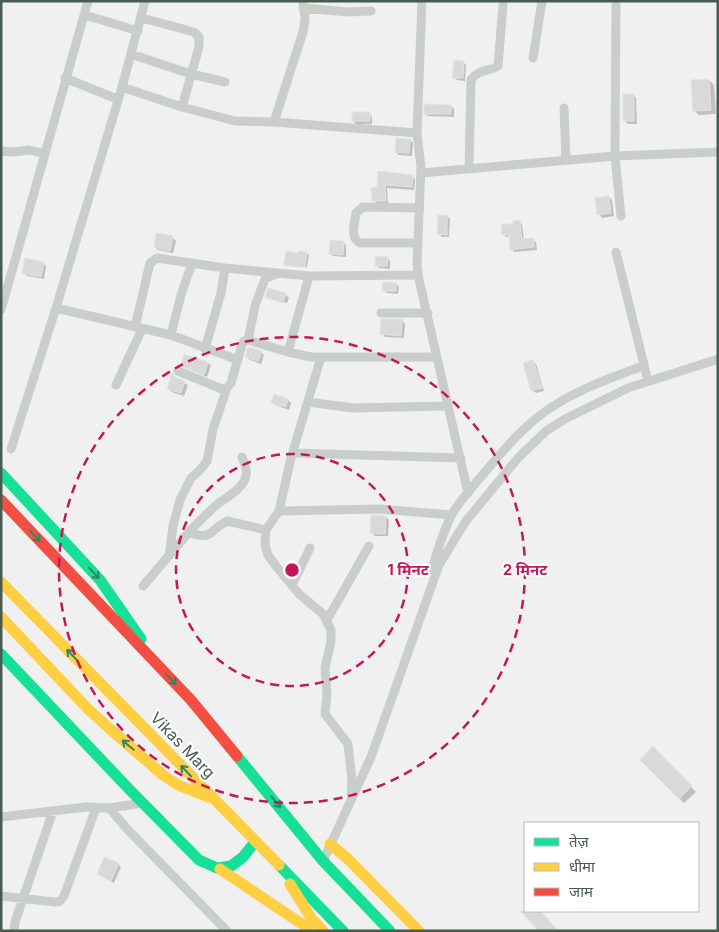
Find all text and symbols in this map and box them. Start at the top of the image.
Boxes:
one-way arrow [29,529,41,542]
text: 1 मिनट [387,560,430,579]
text: 2 मिनट [503,560,548,579]
centre of rings [283,561,301,579]
one-way arrow [88,567,100,580]
one-way arrow [66,649,78,662]
one-way arrow [165,673,177,685]
street label: Vikas Marg [146,708,220,782]
one-way arrow [122,739,135,750]
one-way arrow [180,765,192,777]
one-way arrow [271,796,282,809]
legend [524,822,699,912]
text: तेज़ [569,832,590,851]
text: धीमा [569,857,596,876]
text: जाम [569,882,594,901]

